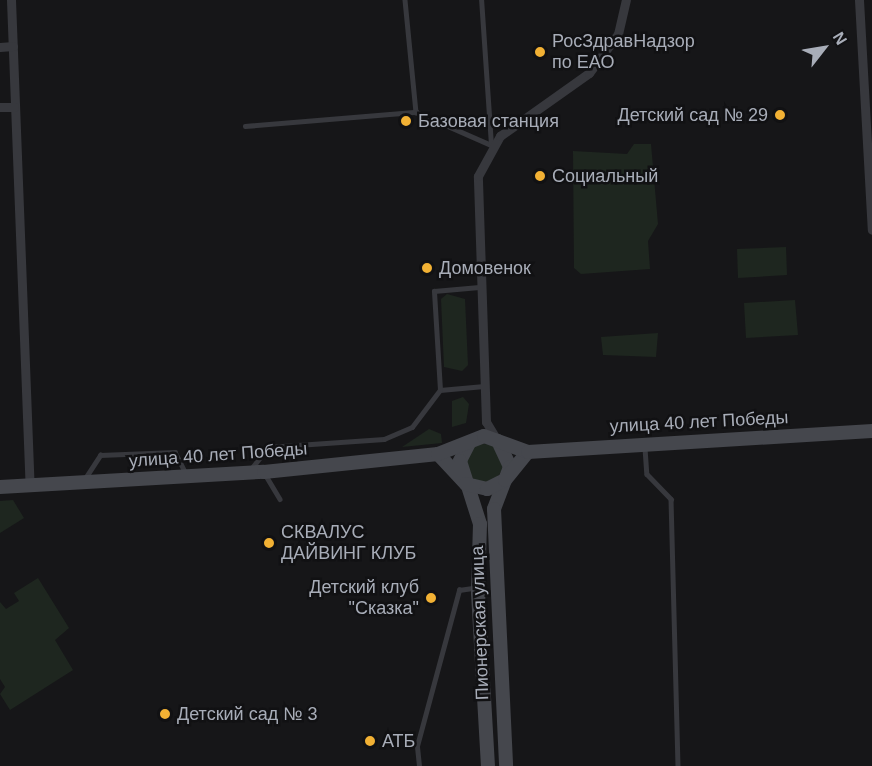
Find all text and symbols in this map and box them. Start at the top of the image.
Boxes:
north arrow [794,18,854,78]
text: N [830,29,850,48]
place label: РосЗдравНадзор по ЕАО [552,31,695,74]
marker: РосЗдравНадзор по ЕАО [533,45,547,59]
place label: Детский сад № 29 [618,104,768,126]
marker: Детский сад № 29 [773,108,787,122]
place label: Базовая станция [418,110,559,132]
marker: Базовая станция [399,114,413,128]
place label: Социальный [552,165,658,187]
marker: Социальный [533,169,547,183]
place label: Домовенок [439,257,531,279]
marker: Домовенок [420,261,434,275]
street label: улица 40 лет Победы [609,407,789,437]
street label: улица 40 лет Победы [128,438,308,472]
place label: СКВАЛУС ДАЙВИНГ КЛУБ [281,522,416,564]
marker: СКВАЛУС ДАЙВИНГ КЛУБ [262,536,276,550]
street label: Пионерская улица [467,545,493,701]
place label: Детский клуб "Сказка" [309,577,419,620]
marker: Детский клуб "Сказка" [424,591,438,605]
place label: Детский сад № 3 [177,703,317,725]
marker: Детский сад № 3 [158,707,172,721]
place label: АТБ [382,730,415,752]
marker: АТБ [363,734,377,748]

